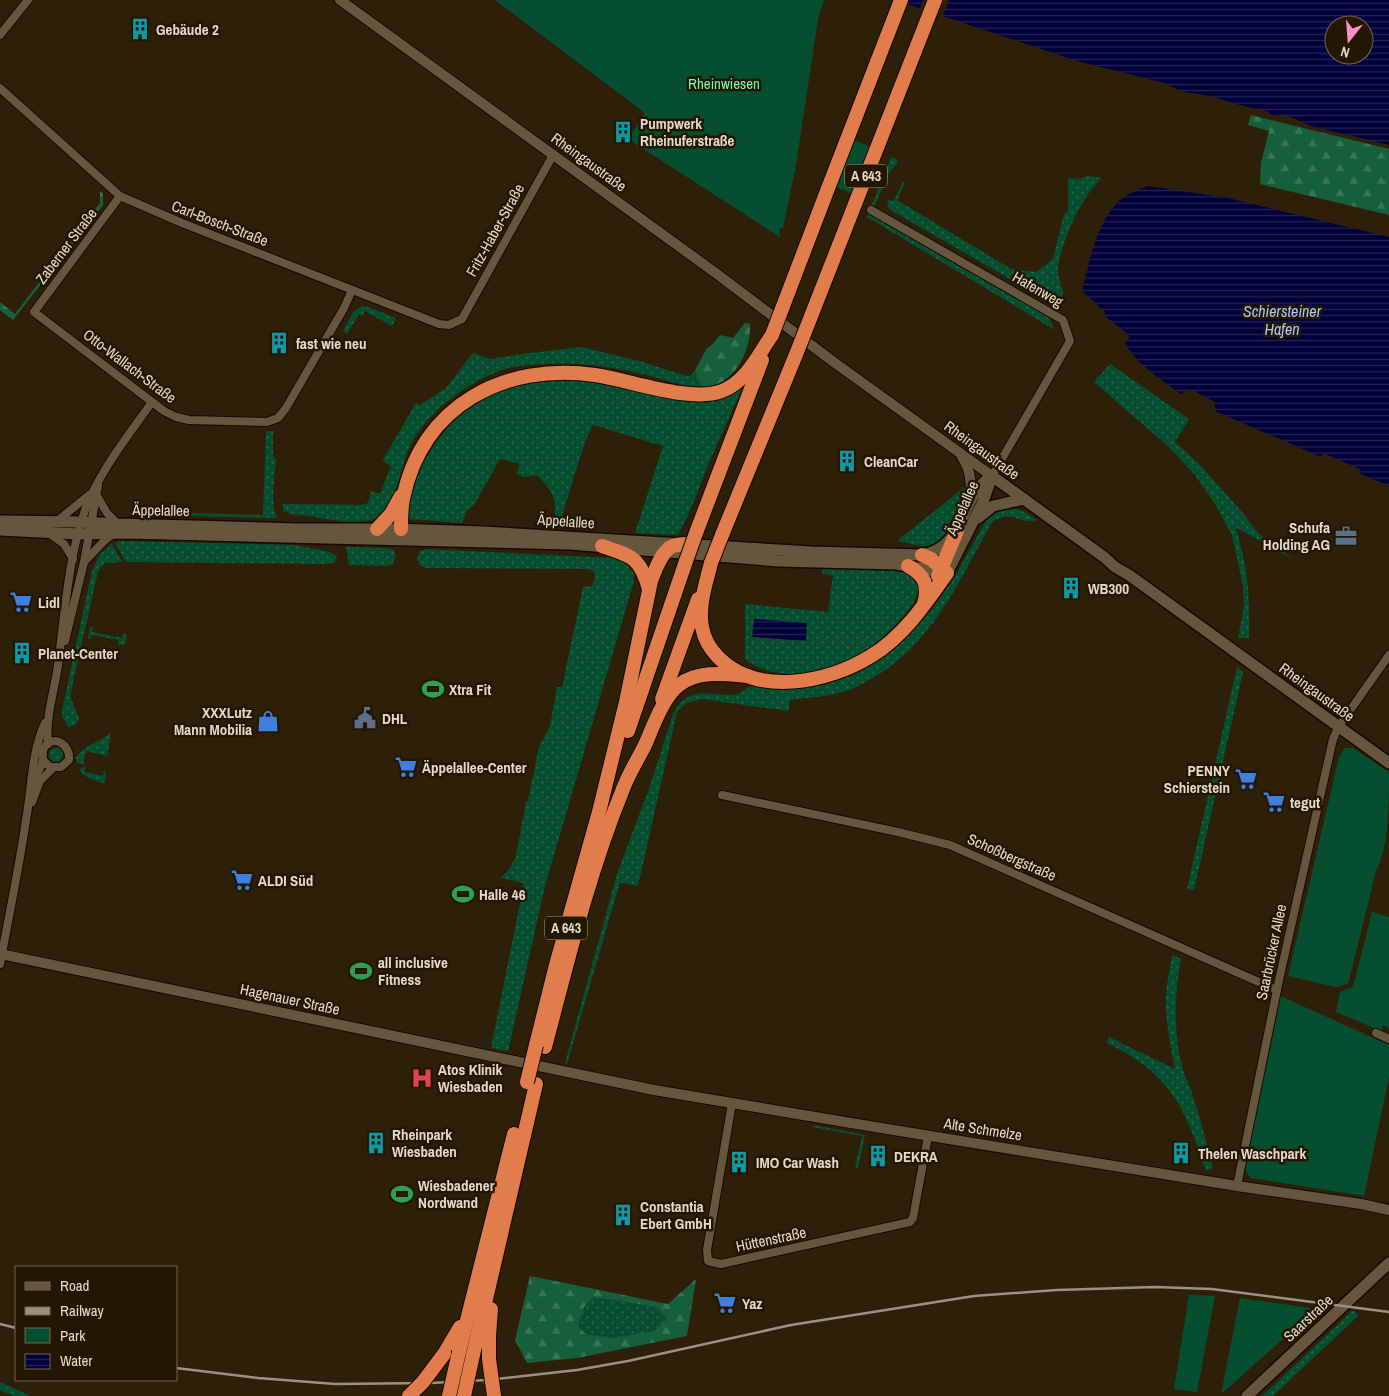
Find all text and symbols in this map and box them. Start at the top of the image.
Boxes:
north arrow [1324,15,1374,65]
building icon: Gebäude 2 [127,16,153,42]
place label: Gebäude 2 [156,19,219,40]
text: N [1339,43,1352,62]
park label: Rheinwiesen [688,73,760,94]
place label: Pumpwerk Rheinuferstraße [640,113,734,151]
building icon: Pumpwerk Rheinuferstraße [610,119,636,145]
street label: Rheingaustraße [547,128,631,197]
road number: A 643 [845,165,887,188]
street label: Fritz-Haber-Straße [461,180,529,280]
street label: Carl-Bosch-Straße [169,195,271,251]
street label: Zaberner Straße [30,204,102,288]
street label: Hafenweg [1009,266,1067,312]
water label: Schiersteiner Hafen [1243,300,1322,340]
street label: Otto-Wallach-Straße [79,324,181,408]
building icon: fast wie neu [266,330,292,356]
place label: fast wie neu [296,333,366,354]
street label: Rheingaustraße [940,416,1024,485]
building icon: CleanCar [834,448,860,474]
place label: CleanCar [864,451,918,472]
street label: Äppelallee [940,477,983,539]
street label: Äppelallee [131,499,190,521]
street label: Äppelallee [536,508,596,533]
place label: Schufa Holding AG [1263,517,1330,555]
office icon: Schufa Holding AG [1333,523,1359,549]
building icon: WB300 [1058,575,1084,601]
place label: WB300 [1088,578,1129,599]
supermarket icon: Lidl [8,589,34,615]
place label: Lidl [38,592,60,613]
building icon: Planet-Center [9,640,35,666]
place label: Planet-Center [38,643,118,664]
street label: Rheingaustraße [1275,658,1359,727]
sports icon: Xtra Fit [420,676,446,702]
place label: Xtra Fit [449,679,491,700]
place label: XXXLutz Mann Mobilia [174,702,252,740]
public building icon: DHL [352,705,378,731]
shop icon: XXXLutz Mann Mobilia [255,708,281,734]
place label: DHL [382,708,408,729]
supermarket icon: Äppelallee-Center [393,754,419,780]
place label: Äppelallee-Center [422,757,527,778]
place label: PENNY Schierstein [1164,760,1231,798]
supermarket icon: PENNY Schierstein [1233,766,1259,792]
supermarket icon: tegut [1261,789,1287,815]
place label: tegut [1290,792,1320,813]
street label: Schoßbergstraße [964,828,1060,886]
supermarket icon: ALDI Süd [229,867,255,893]
place label: ALDI Süd [258,870,313,891]
sports icon: Halle 46 [450,881,476,907]
place label: Halle 46 [479,884,526,905]
street label: Saarbrücker Allee [1251,902,1291,1002]
road number: A 643 [545,916,587,940]
place label: all inclusive Fitness [378,952,448,990]
sports icon: all inclusive Fitness [348,958,374,984]
street label: Hagenauer Straße [238,978,342,1020]
place label: Atos Klinik Wiesbaden [438,1059,503,1097]
hospital icon: Atos Klinik Wiesbaden [409,1065,435,1091]
street label: Alte Schmelze [942,1112,1024,1146]
place label: Rheinpark Wiesbaden [392,1124,457,1162]
building icon: Rheinpark Wiesbaden [363,1130,389,1156]
building icon: Thelen Waschpark [1168,1140,1194,1166]
building icon: DEKRA [865,1143,891,1169]
place label: Thelen Waschpark [1198,1143,1306,1164]
place label: DEKRA [894,1146,938,1167]
building icon: IMO Car Wash [726,1149,752,1175]
place label: IMO Car Wash [756,1152,839,1173]
place label: Wiesbadener Nordwand [418,1175,495,1213]
sports icon: Wiesbadener Nordwand [389,1181,415,1207]
place label: Constantia Ebert GmbH [640,1196,712,1234]
building icon: Constantia Ebert GmbH [610,1202,636,1228]
street label: Hüttenstraße [734,1221,808,1257]
legend [15,1266,178,1381]
text: Road [60,1275,89,1296]
street label: Saarstraße [1279,1289,1338,1346]
supermarket icon: Yaz [712,1290,738,1316]
place label: Yaz [742,1293,763,1314]
text: Railway [60,1300,105,1321]
text: Park [60,1325,86,1346]
text: Water [60,1350,92,1371]

